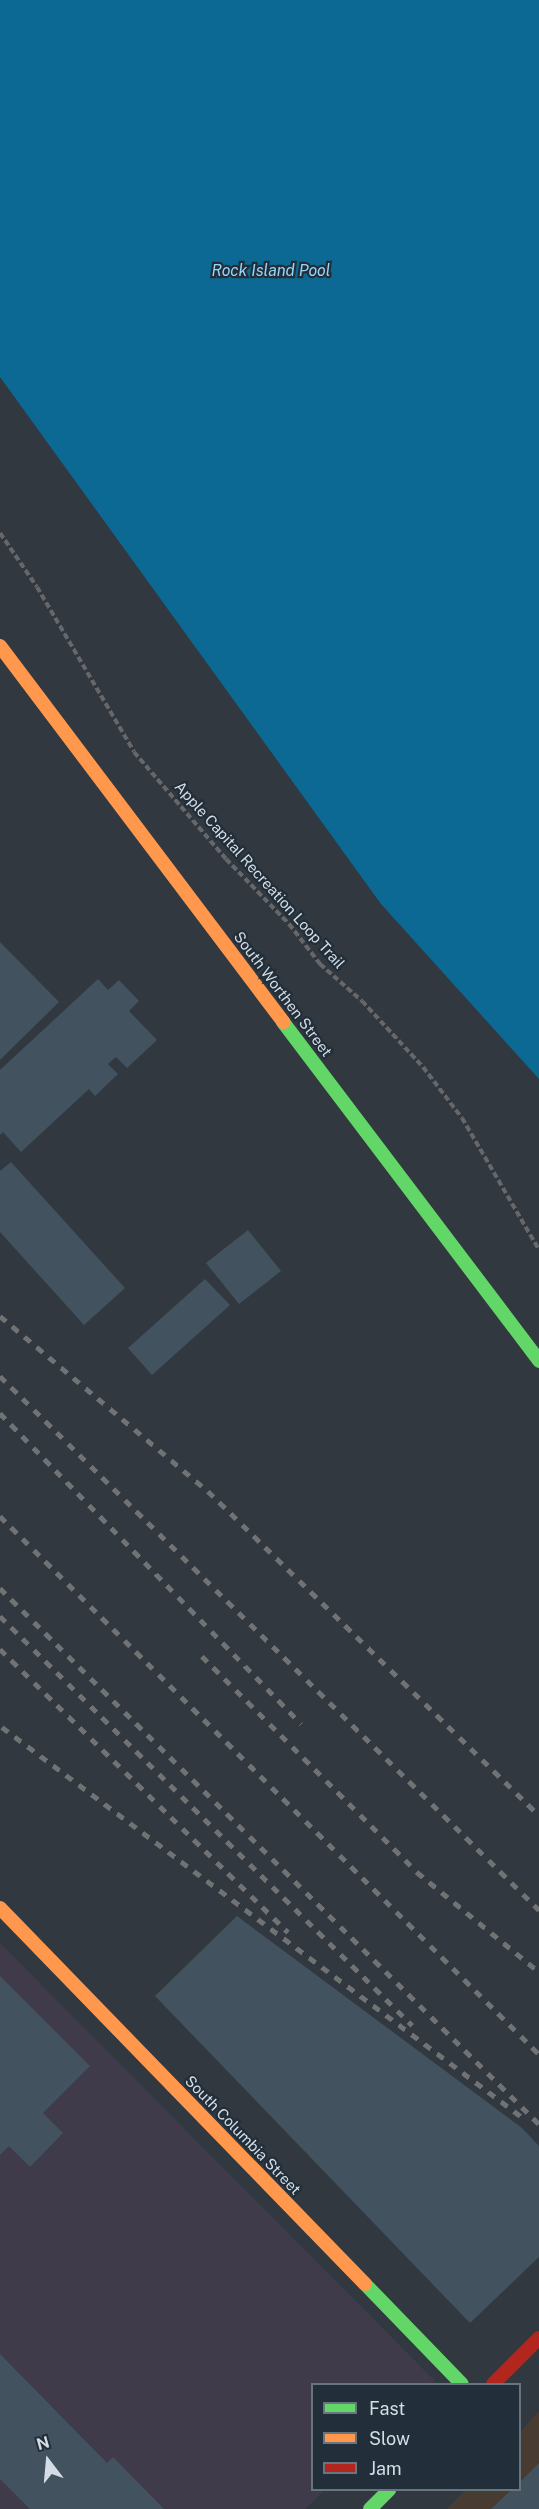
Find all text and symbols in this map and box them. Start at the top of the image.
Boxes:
water label: Rock Island Pool [211,261,331,281]
street label: Apple Capital Recreation Loop Trail [171,778,349,972]
street label: South Worthen Street [230,928,336,1060]
street label: South Columbia Street [181,2072,305,2198]
legend [311,2383,521,2491]
text: Fast [369,2398,405,2419]
text: Slow [369,2428,410,2449]
north arrow [18,2431,78,2491]
text: N [34,2432,52,2454]
text: Jam [369,2458,402,2479]

